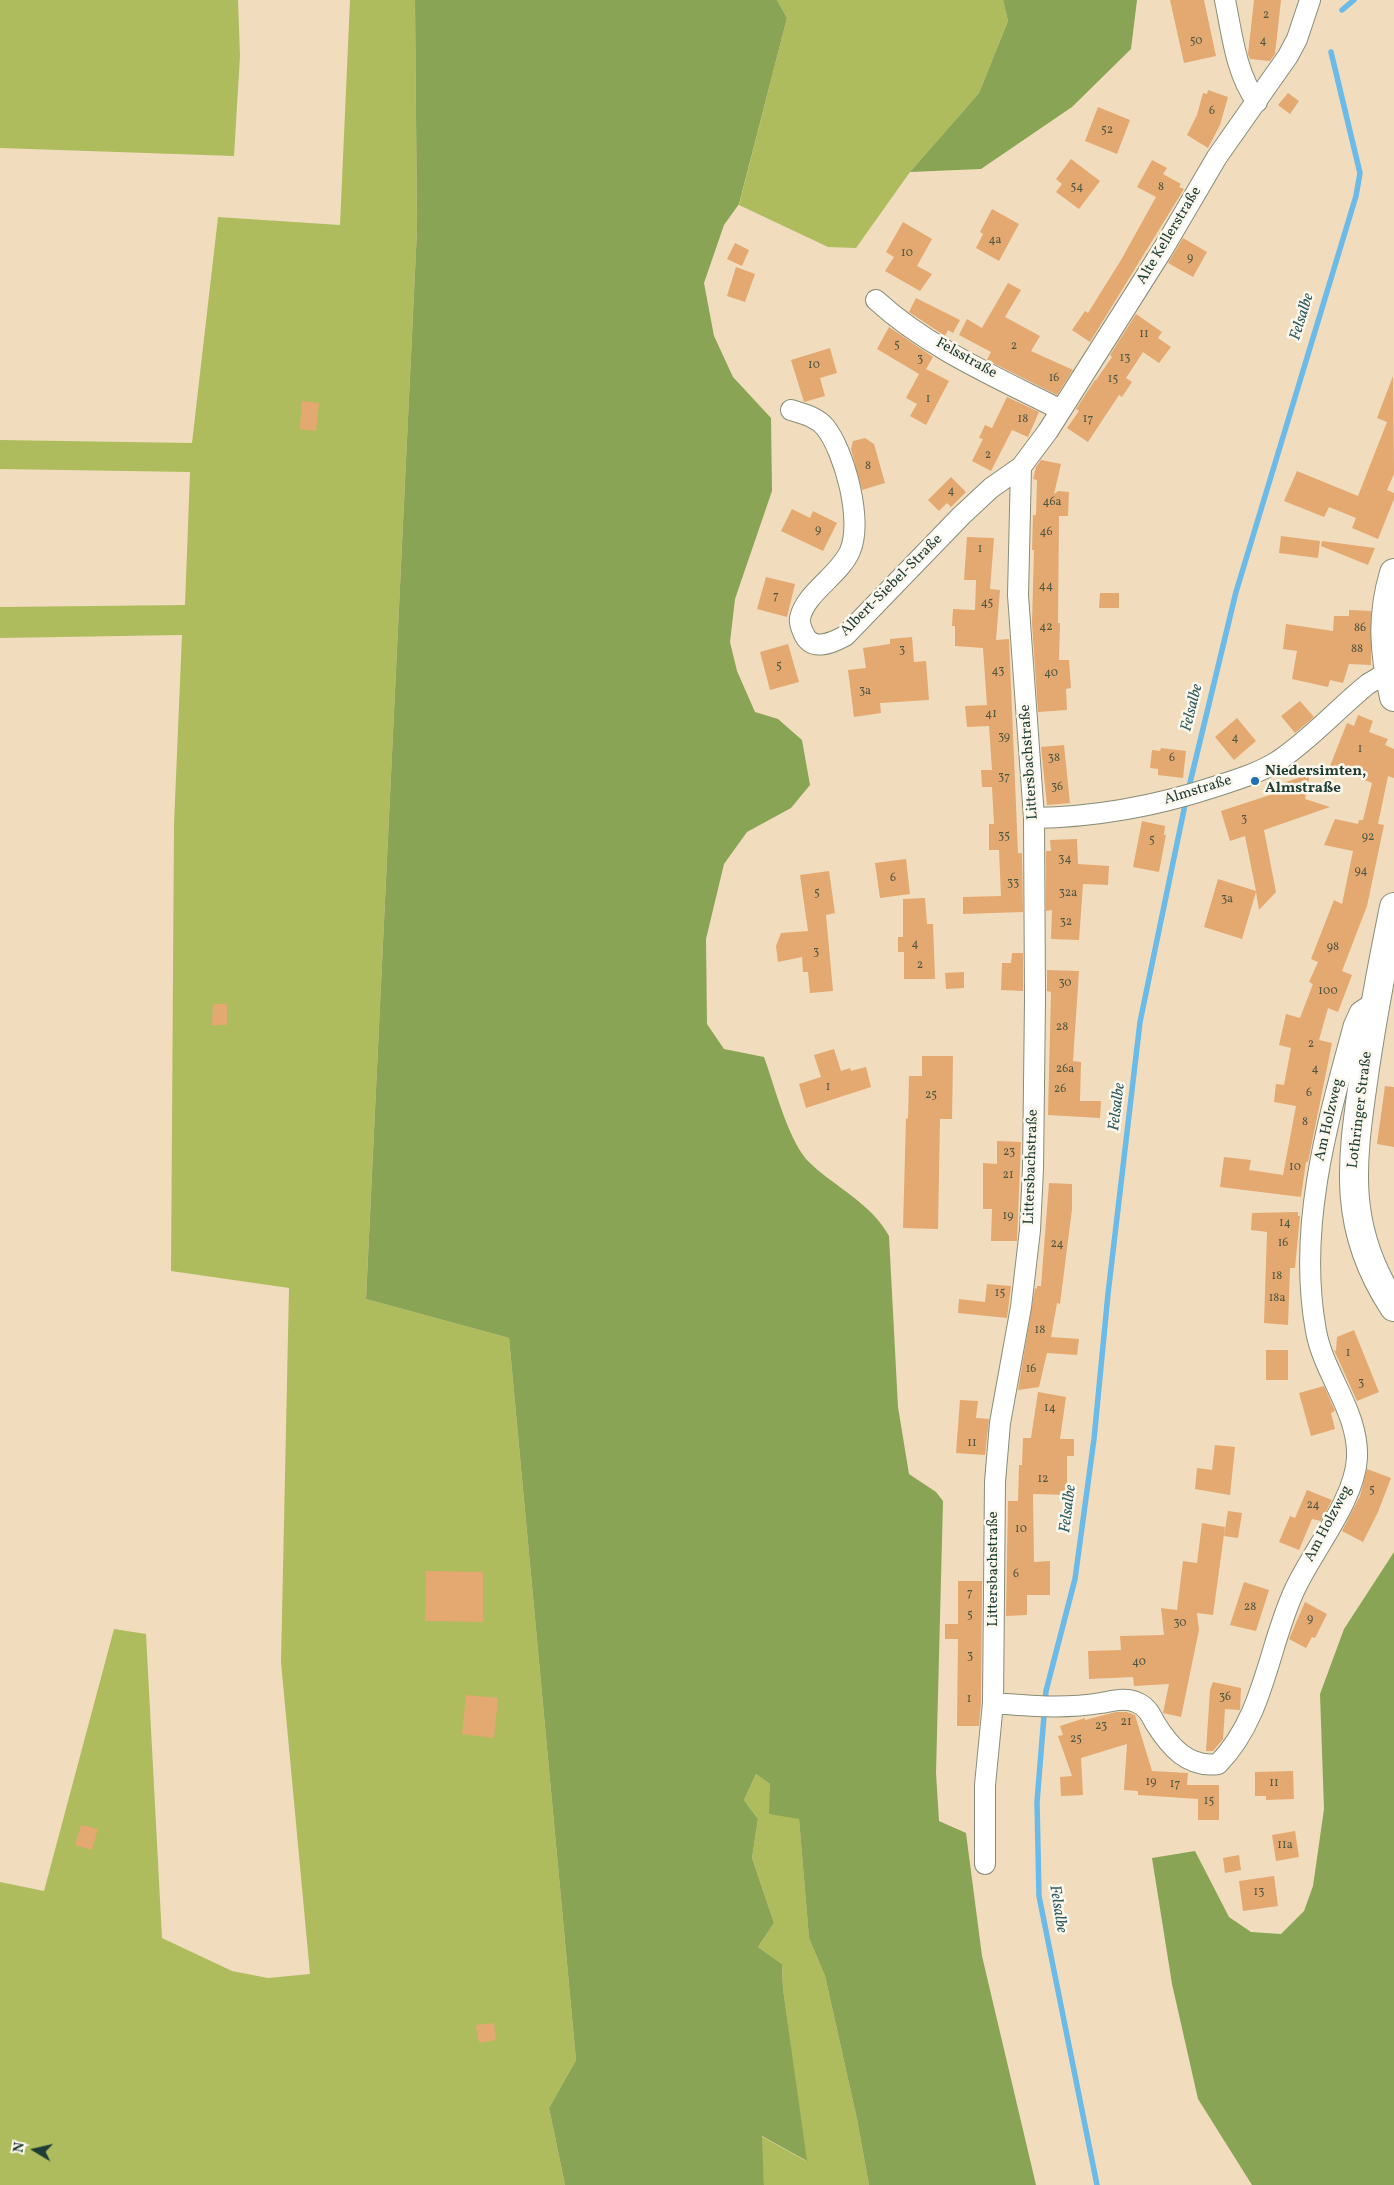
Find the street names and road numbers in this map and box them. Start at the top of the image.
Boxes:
street label: Alte Kellerstraße [1134,184,1206,288]
street label: Felsstraße [932,335,1000,383]
street label: Albert-Siebel-Straße [837,531,947,641]
street label: Littersbachstraße [1017,704,1043,820]
street label: Almstraße [1162,772,1234,810]
street label: Lothringer Straße [1345,1050,1377,1170]
street label: Am Holzweg [1312,1077,1348,1163]
street label: Littersbachstraße [1021,1109,1043,1225]
street label: Am Holzweg [1301,1483,1357,1565]
street label: Littersbachstraße [985,1511,1003,1627]

